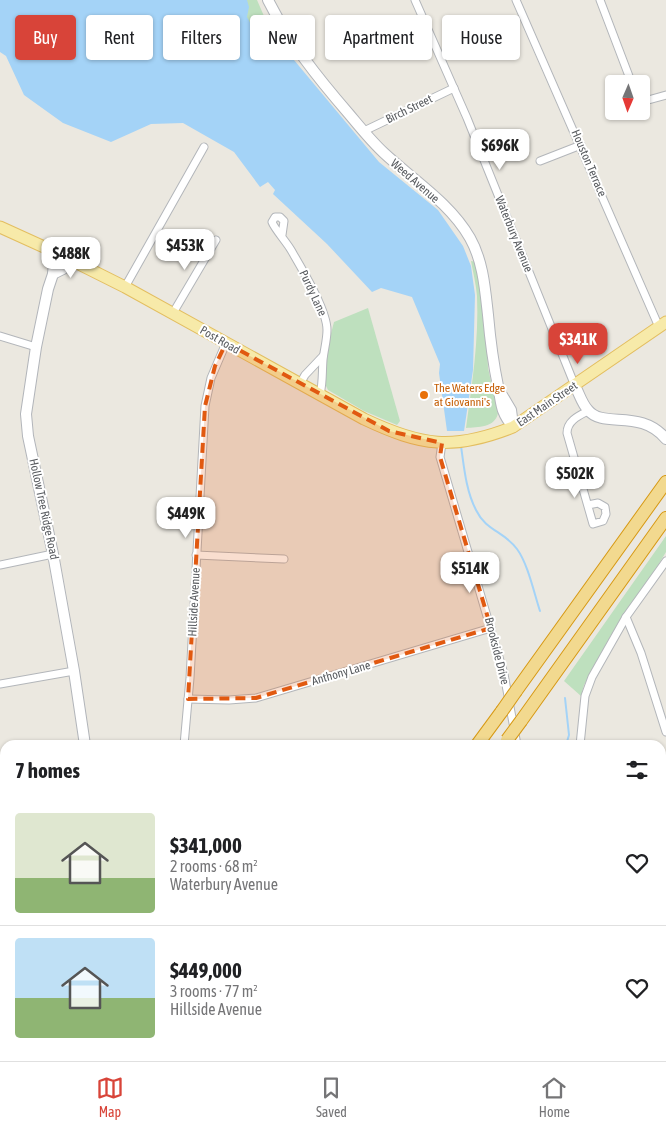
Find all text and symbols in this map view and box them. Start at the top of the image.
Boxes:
chip: Buy [15,15,76,60]
chip: Rent [86,15,153,60]
chip: Filters [163,15,240,60]
chip: New [250,15,315,60]
chip: Apartment [325,15,432,60]
chip: House [442,15,520,60]
north arrow [605,75,650,120]
map controls [605,75,650,120]
street label: Birch Street [383,91,435,126]
street label: Houston Terrace [569,127,609,199]
pin: $696K [465,128,535,171]
text: $696K [481,136,519,154]
street label: Weed Avenue [388,156,442,206]
street label: Waterbury Avenue [492,194,536,274]
pin: $453K [150,228,220,271]
pin: $488K [36,236,106,279]
text: $453K [166,236,204,254]
text: $488K [52,244,90,262]
street label: Purdy Lane [296,268,330,318]
pin: $341K [543,322,613,365]
street label: Post Road [198,323,242,357]
text: $341K [559,330,597,348]
street label: East Main Street [514,378,580,429]
place label: The Waters Edge at Giovanni's [434,381,505,409]
marker: The Waters Edge at Giovanni's [418,389,430,401]
pin: $502K [540,456,610,499]
street label: Hollow Tree Ridge Road [26,457,62,561]
text: $502K [556,464,594,482]
pin: $449K [151,496,221,539]
text: $449K [167,504,205,522]
pin: $514K [435,552,505,594]
text: $514K [451,559,489,577]
street label: Hillside Avenue [185,567,203,637]
street label: Brookside Drive [482,616,512,686]
street label: Anthony Lane [310,658,372,688]
icon: filters [623,756,651,784]
text: 7 homes [15,758,80,782]
icon: home [55,833,115,893]
text: $341,000 [170,833,242,857]
icon: heart [623,849,651,877]
text: 2 rooms · 68 m² [170,857,258,875]
text: Waterbury Avenue [170,875,278,893]
icon: home [55,958,115,1018]
text: $449,000 [170,958,242,982]
icon: heart [623,974,651,1002]
text: 3 rooms · 77 m² [170,982,258,1000]
text: Hillside Avenue [170,1000,262,1018]
tab: Map [96,1074,124,1120]
tab: Saved [316,1074,347,1120]
tab: Home [539,1074,570,1120]

